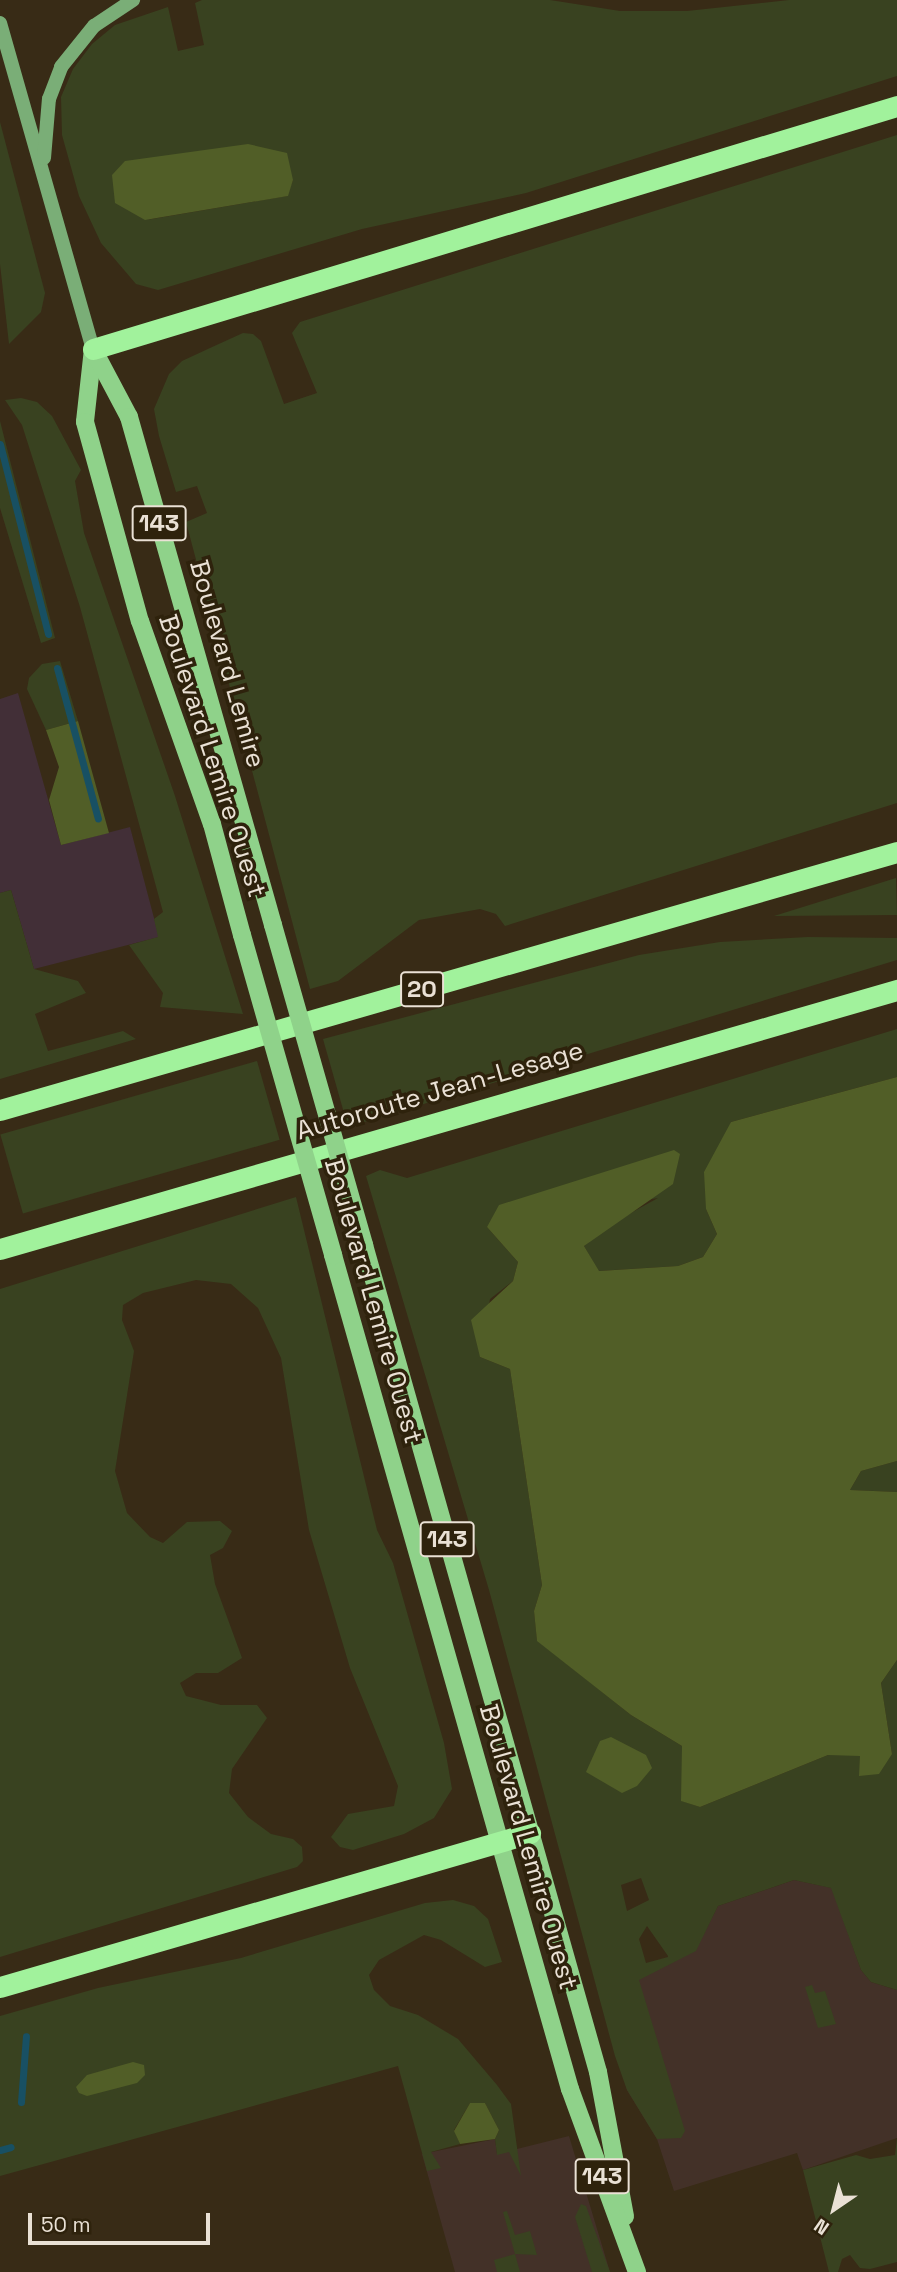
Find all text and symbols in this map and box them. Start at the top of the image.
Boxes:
road number: 143 [131,502,187,544]
street label: Boulevard Lemire [182,557,272,771]
street label: Boulevard Lemire Ouest [152,611,272,901]
road number: 20 [399,968,445,1009]
street label: Autoroute Jean-Lesage [293,1035,587,1147]
street label: Boulevard Lemire Ouest [317,1155,429,1447]
road number: 143 [419,1518,475,1560]
street label: Boulevard Lemire Ouest [472,1701,584,1993]
road number: 143 [574,2155,630,2196]
north arrow [799,2174,869,2244]
scale bar [32,2198,214,2242]
text: 50 m [41,2211,91,2238]
text: N [809,2213,834,2241]

